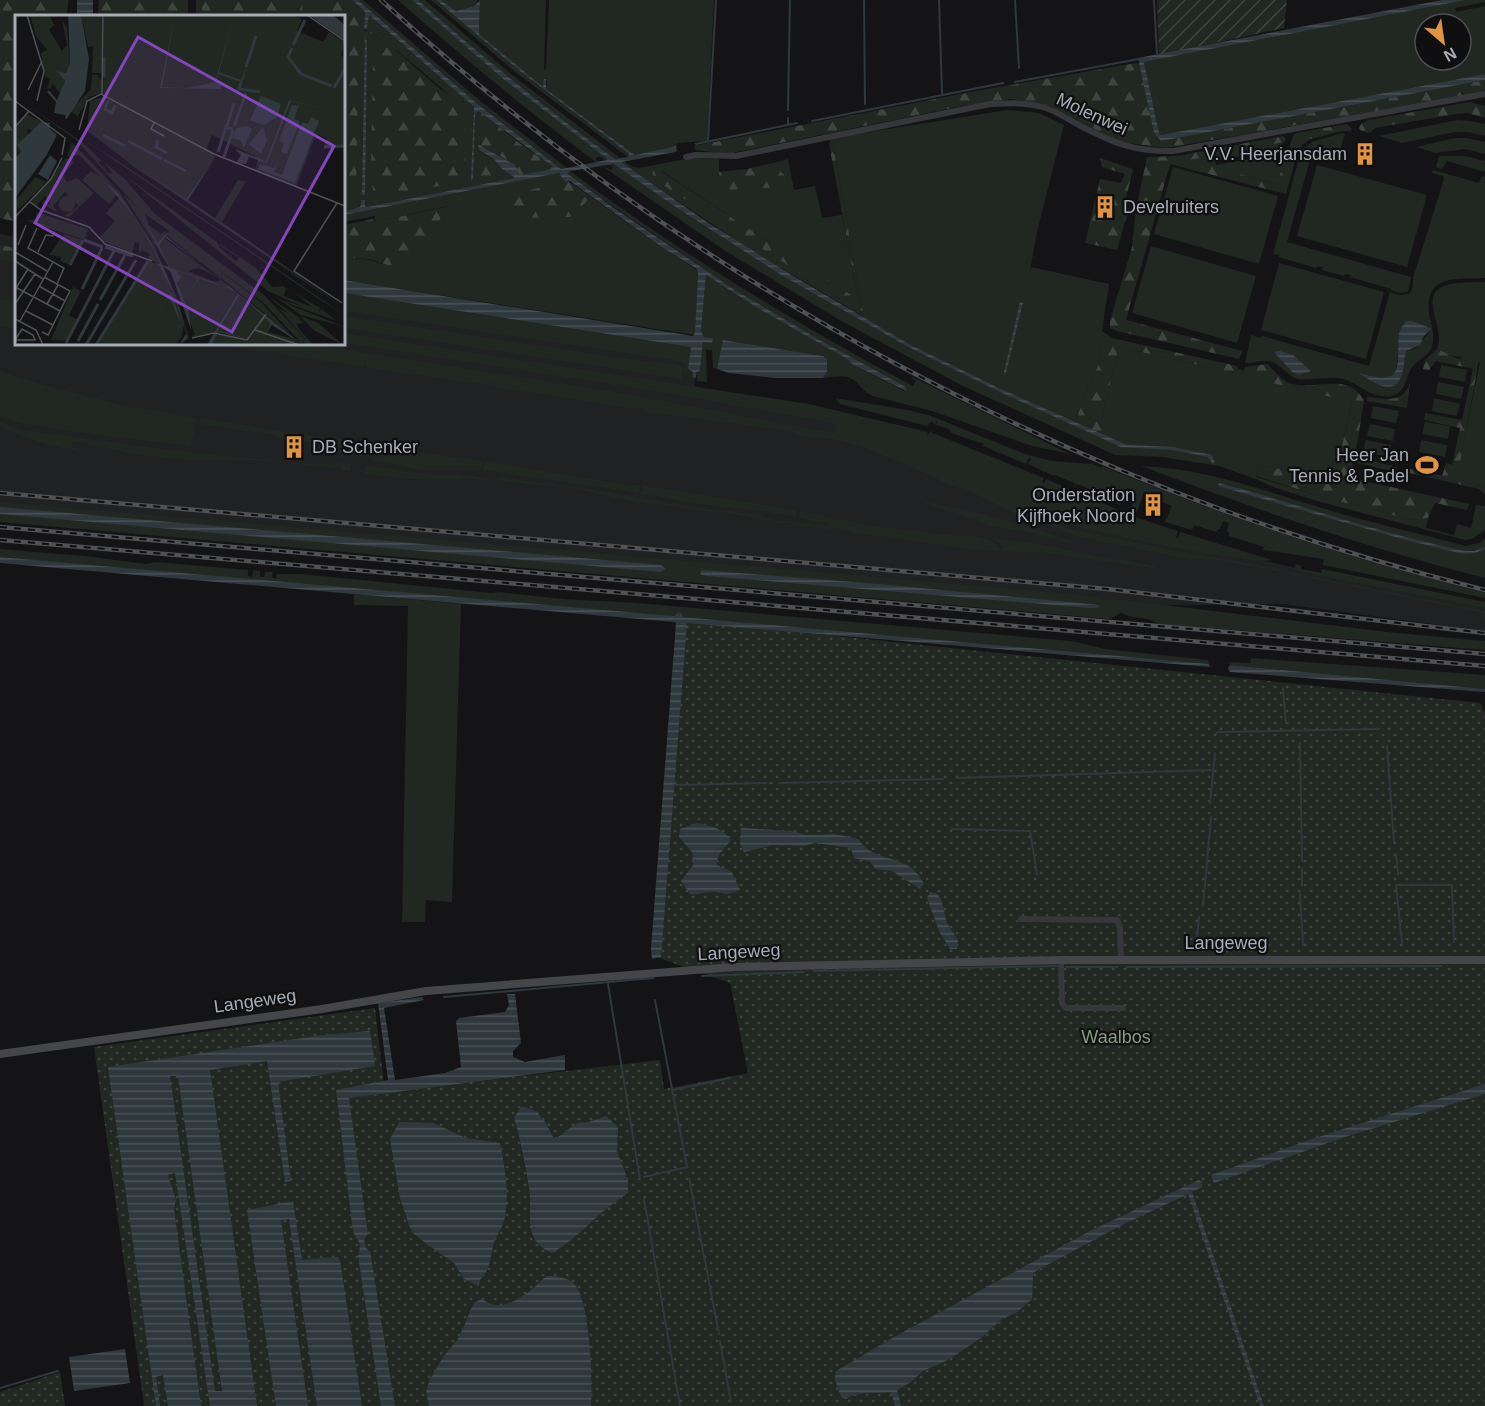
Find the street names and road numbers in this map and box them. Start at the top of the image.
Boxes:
street label: Molenwei [1053,89,1131,139]
street label: Langeweg [1184,933,1268,953]
street label: Langeweg [697,940,781,964]
street label: Langeweg [212,985,298,1017]

